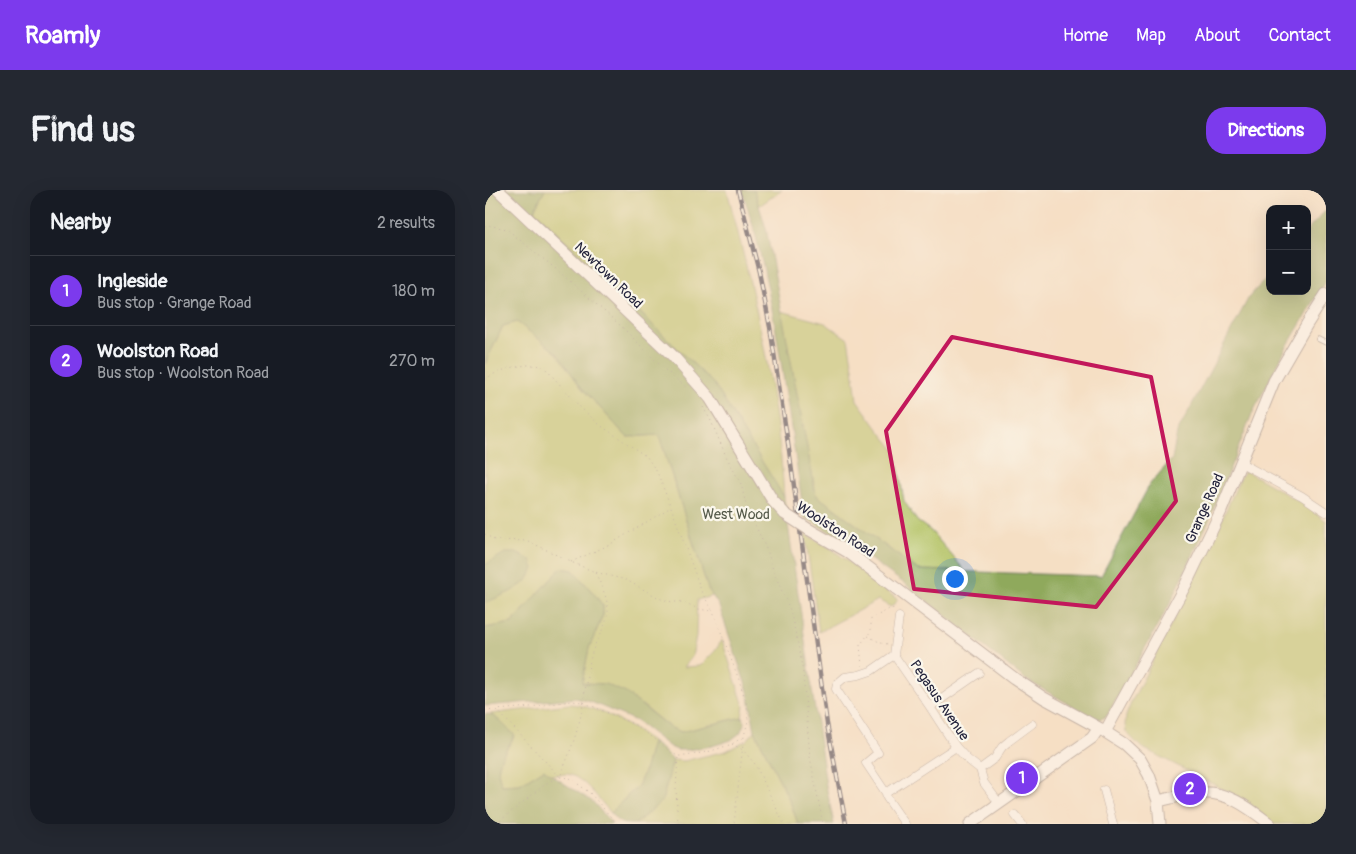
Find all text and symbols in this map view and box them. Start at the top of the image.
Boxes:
text: Roamly [25,21,100,50]
text: Home [1063,24,1108,47]
text: Map [1136,24,1166,47]
text: About [1194,24,1240,47]
text: Contact [1268,24,1331,47]
button: Directions [1206,107,1326,154]
text: Find us [30,108,135,152]
map controls [1266,205,1311,295]
button: + [1266,205,1311,250]
text: Nearby [50,209,111,236]
text: 2 results [377,213,435,233]
street label: Newtown Road [571,239,646,312]
button: − [1266,250,1311,295]
text: Ingleside [97,269,167,293]
text: 1 [63,281,69,301]
text: 180 m [392,281,435,301]
text: Bus stop · Grange Road [97,293,252,313]
text: Woolston Road [97,339,219,363]
text: 2 [62,351,70,371]
text: 270 m [389,351,435,371]
text: Bus stop · Woolston Road [97,363,269,383]
street label: Grange Road [1182,471,1227,546]
street label: Woolston Road [794,498,878,561]
park label: West Wood [702,506,770,523]
your location [942,566,968,592]
street label: Pegasus Avenue [906,657,973,744]
pin: 1 [1006,759,1038,797]
pin: 2 [1174,770,1206,808]

